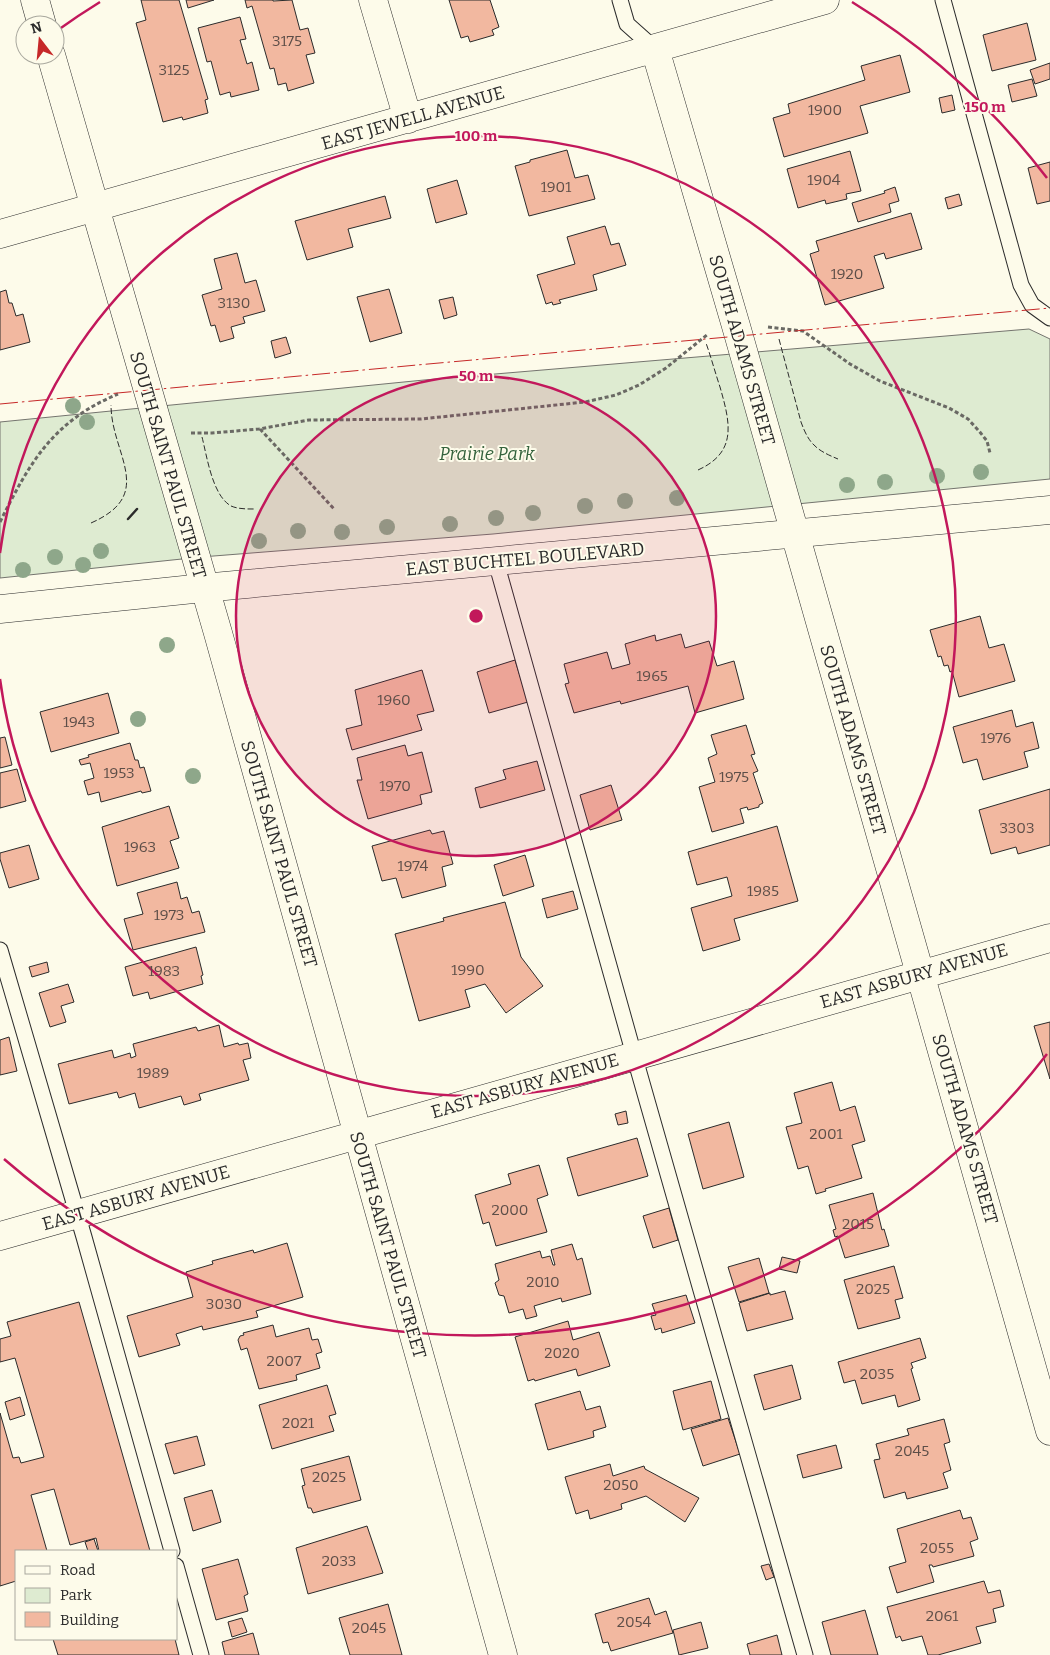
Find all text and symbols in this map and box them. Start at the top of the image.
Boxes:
north arrow [15,15,65,65]
text: N [29,18,44,38]
house number: 3175 [272,32,302,50]
house number: 3125 [159,61,189,79]
street label: EAST JEWELL AVENUE [319,81,507,155]
text: 150 m [964,98,1006,116]
house number: 1900 [808,101,842,119]
text: 100 m [455,127,498,145]
house number: 1904 [807,171,841,189]
house number: 1901 [541,178,571,196]
street label: SOUTH ADAMS STREET [704,252,780,448]
house number: 1920 [831,265,863,283]
house number: 3130 [218,294,250,312]
street label: SOUTH SAINT PAUL STREET [125,349,211,581]
text: 50 m [459,367,494,385]
park label: Prairie Park [439,443,535,465]
street label: EAST BUCHTEL BOULEVARD [405,538,645,580]
centre of rings [467,607,485,625]
street label: SOUTH ADAMS STREET [815,642,891,838]
house number: 1965 [636,667,668,685]
house number: 1960 [377,691,411,709]
house number: 1943 [63,713,95,731]
house number: 1976 [981,729,1012,747]
street label: SOUTH SAINT PAUL STREET [236,738,322,970]
house number: 1953 [103,764,135,782]
house number: 1975 [719,768,749,786]
house number: 1970 [379,777,411,795]
house number: 3303 [1000,819,1035,837]
house number: 1963 [124,838,156,856]
house number: 1974 [398,857,429,875]
house number: 1985 [747,882,779,900]
house number: 1973 [154,906,184,924]
street label: EAST ASBURY AVENUE [818,939,1010,1013]
house number: 1990 [451,961,485,979]
house number: 1983 [148,962,180,980]
street label: SOUTH ADAMS STREET [927,1031,1003,1227]
street label: EAST ASBURY AVENUE [429,1049,621,1123]
house number: 1989 [137,1064,169,1082]
house number: 2001 [809,1125,843,1143]
street label: SOUTH SAINT PAUL STREET [345,1129,431,1361]
street label: EAST ASBURY AVENUE [40,1161,232,1235]
house number: 2000 [491,1201,529,1219]
house number: 2015 [842,1215,874,1233]
house number: 2010 [526,1273,560,1291]
house number: 2025 [856,1280,890,1298]
house number: 3030 [206,1295,242,1313]
house number: 2020 [544,1344,580,1362]
house number: 2007 [267,1352,302,1370]
house number: 2035 [860,1365,894,1383]
house number: 2021 [282,1414,314,1432]
house number: 2045 [895,1442,929,1460]
house number: 2025 [312,1468,346,1486]
house number: 2050 [603,1476,639,1494]
house number: 2055 [920,1539,954,1557]
legend [15,1550,178,1640]
house number: 2033 [322,1552,356,1570]
text: Road [60,1561,95,1579]
text: Park [60,1586,92,1604]
house number: 2061 [926,1607,958,1625]
text: Building [60,1611,119,1629]
house number: 2054 [617,1613,652,1631]
house number: 2045 [352,1619,386,1637]

